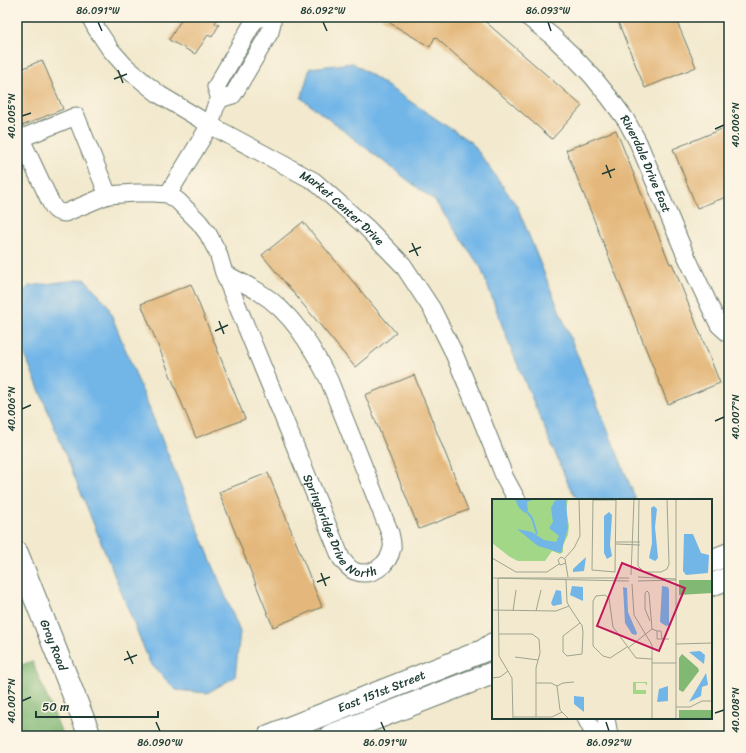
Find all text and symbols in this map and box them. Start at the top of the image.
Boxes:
text: 86.091°W [76,2,120,20]
text: 86.092°W [301,2,346,20]
text: 86.093°W [526,2,571,20]
text: 40.005°N [3,93,21,139]
text: 40.006°N [727,102,745,148]
street label: Riverdale Drive East [614,110,678,216]
street label: Market Center Drive [296,164,390,251]
text: 40.006°N [3,386,21,432]
text: 40.007°N [727,394,745,440]
street label: Springbridge Drive North [297,470,380,584]
inset map [492,499,712,719]
street label: Gray Road [34,616,74,675]
street label: East 151st Street [334,664,429,719]
text: 40.007°N [3,678,21,724]
text: 40.008°N [727,687,745,733]
scale bar [36,693,158,719]
text: 50 m [42,696,69,718]
text: 86.090°W [137,734,183,752]
text: 86.091°W [363,734,407,752]
text: 86.092°W [587,734,632,752]

